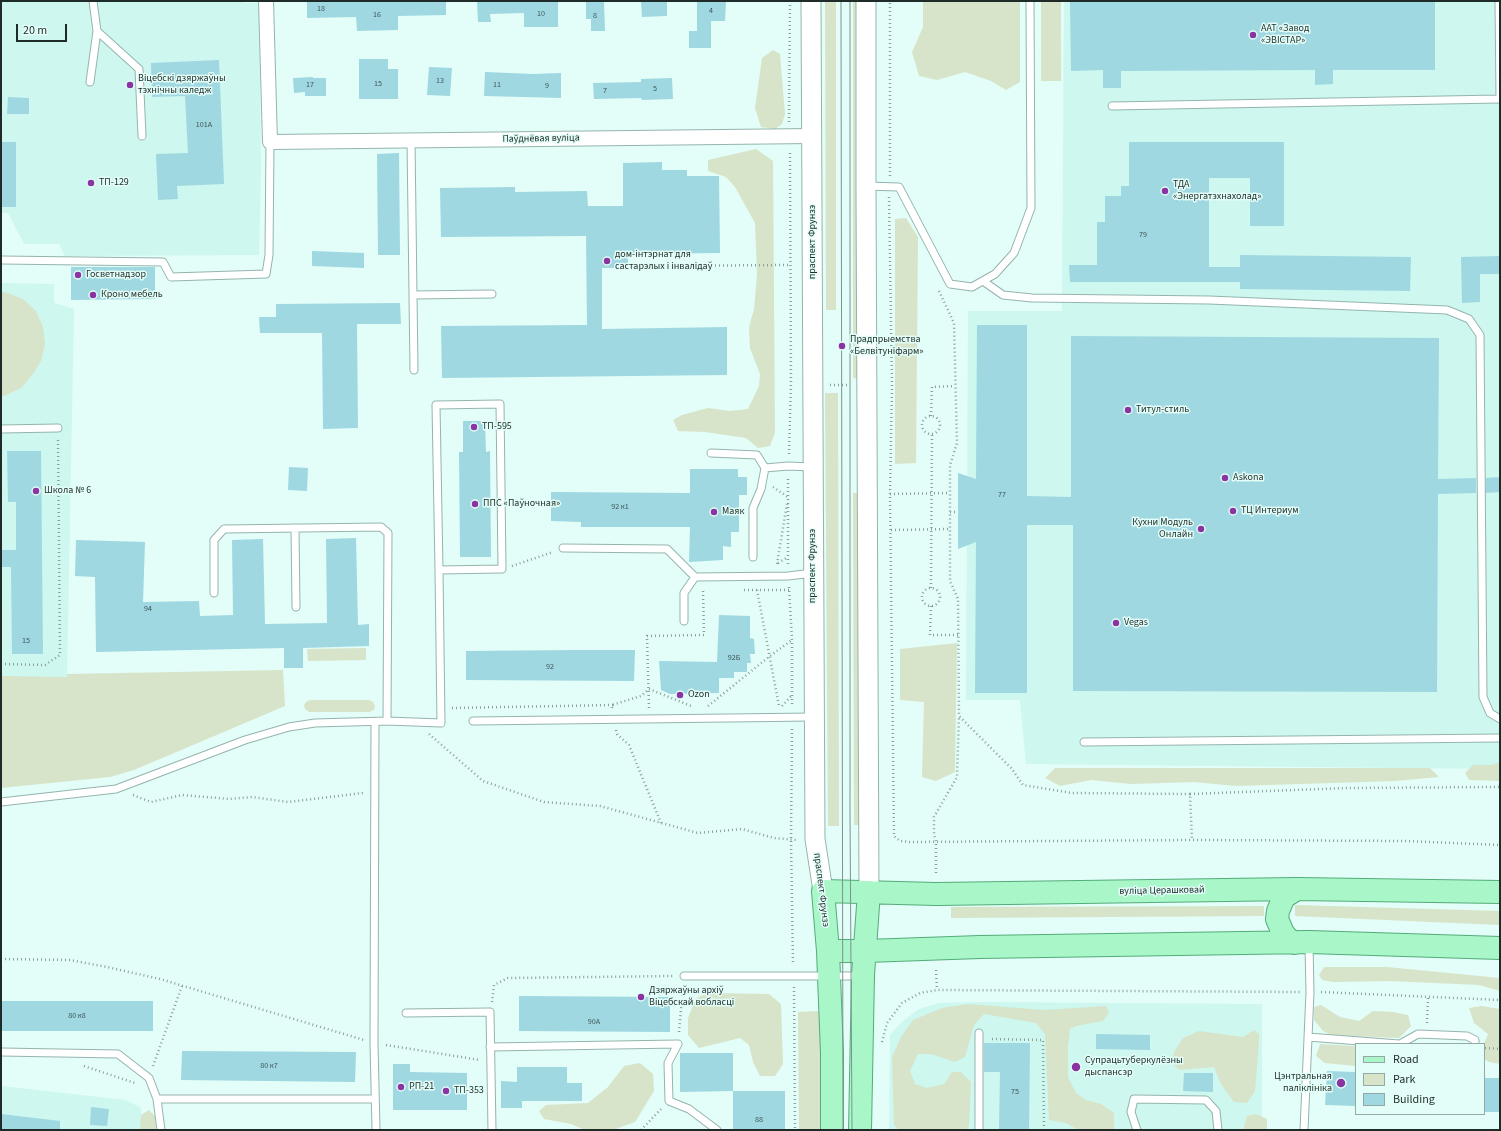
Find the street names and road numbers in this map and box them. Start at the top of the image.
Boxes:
street label: Паўднёвая вуліца [502,132,580,146]
street label: праспект Фрунзэ [807,205,819,279]
street label: праспект Фрунзэ [807,529,819,603]
street label: праспект Фрунзэ [811,852,831,928]
street label: вуліца Церашковай [1119,884,1205,898]

